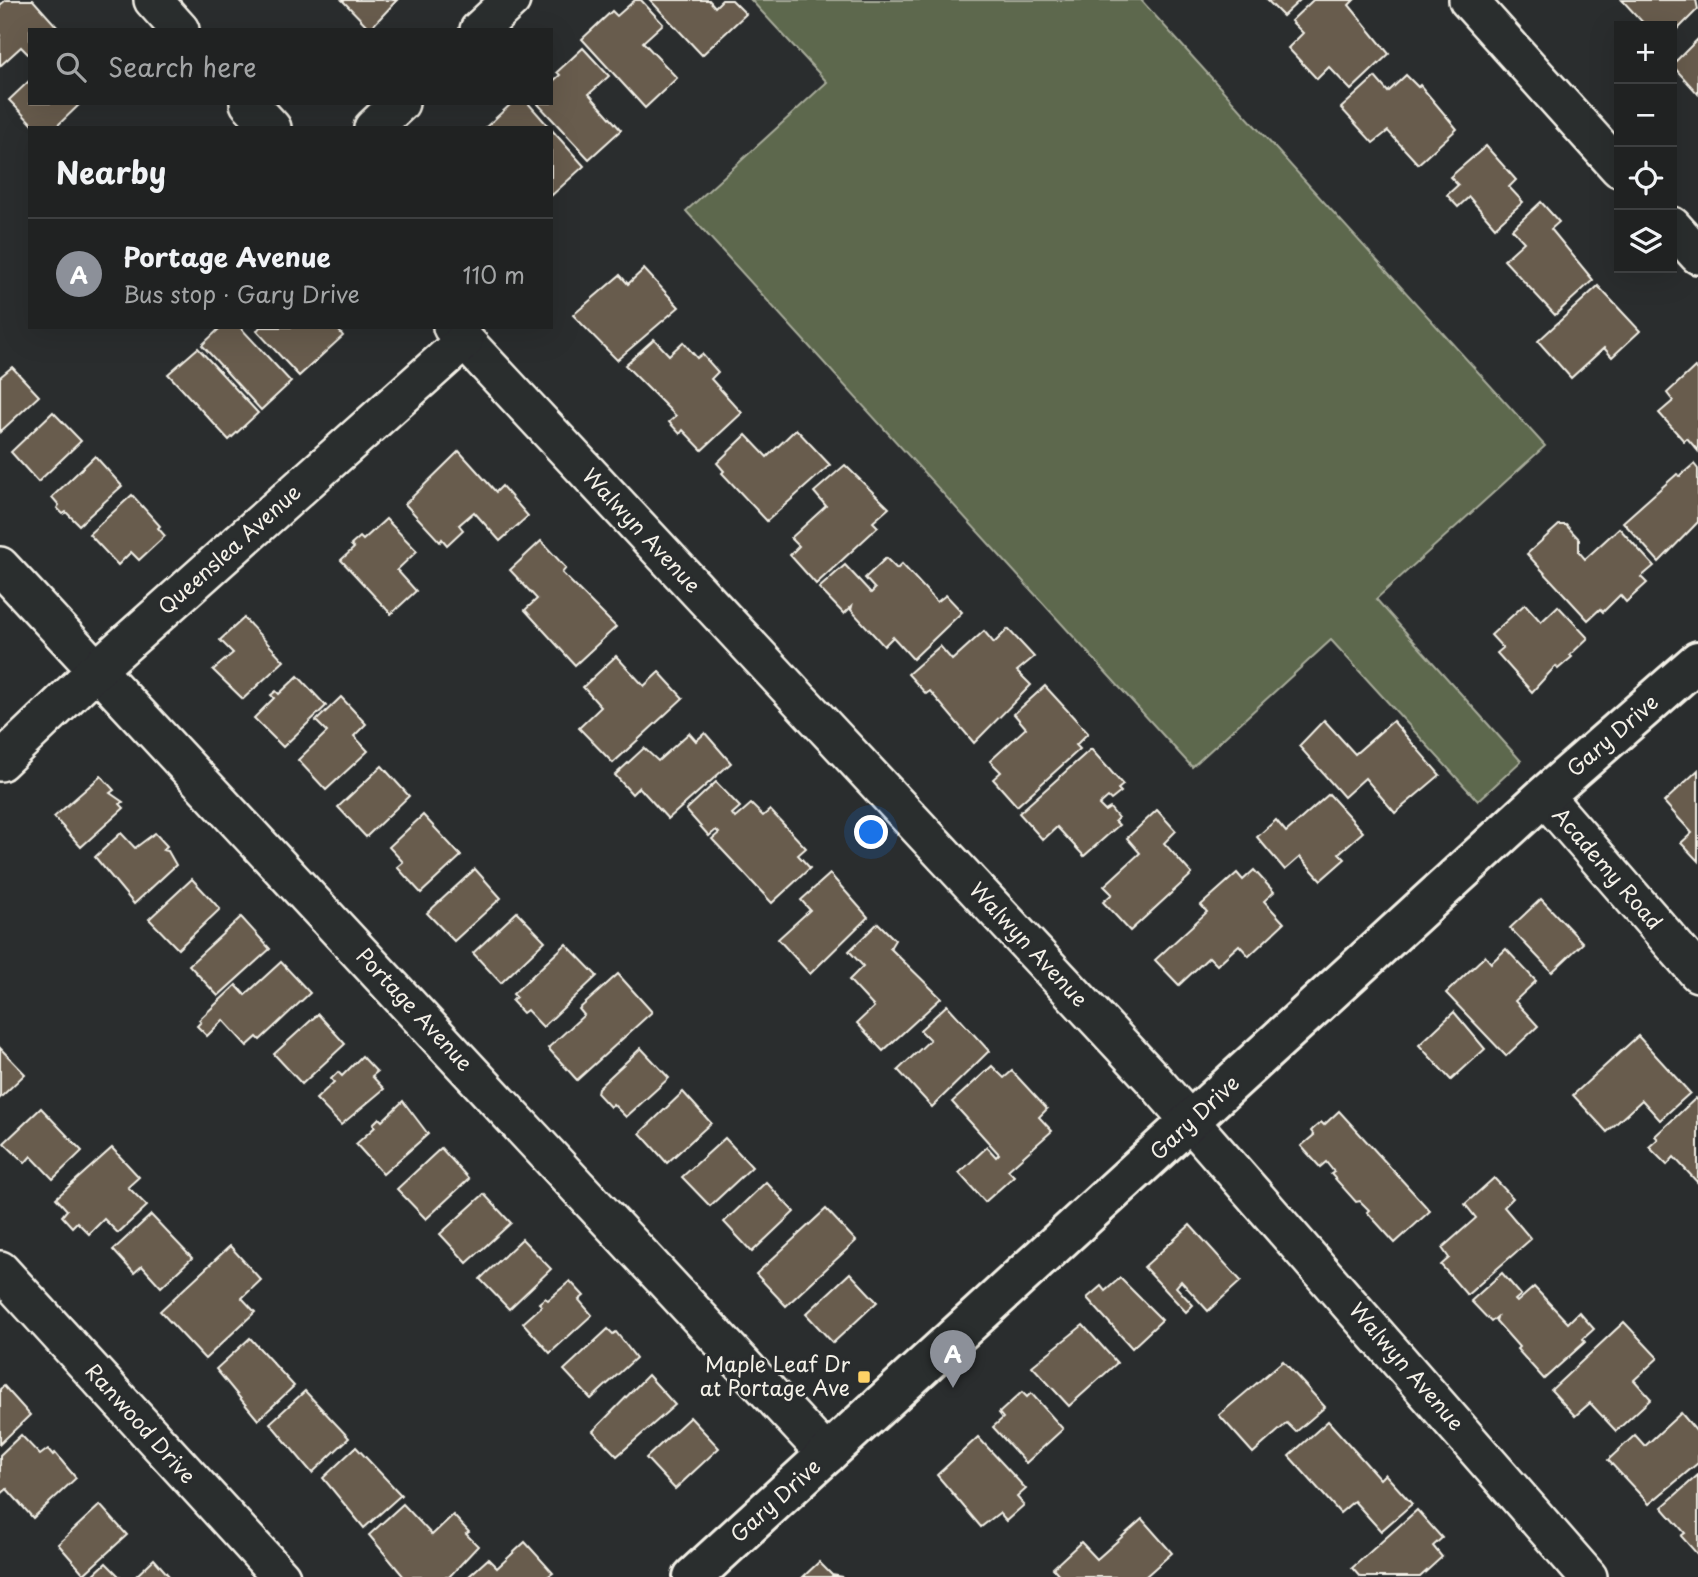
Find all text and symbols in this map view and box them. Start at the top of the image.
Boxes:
map controls [1614,21,1677,273]
button: + [1614,21,1677,84]
search box [28,28,553,105]
text: Search here [108,47,257,86]
icon: search [52,48,90,86]
button: − [1614,84,1677,147]
button: locate [1614,147,1677,210]
text: Nearby [56,149,166,194]
button: layers [1614,210,1677,273]
text: Portage Avenue [123,237,331,276]
text: A [70,257,88,292]
text: 110 m [463,257,525,292]
text: Bus stop · Gary Drive [123,276,360,311]
street label: Walwyn Avenue [576,460,709,599]
street label: Queenslea Avenue [150,476,307,622]
street label: Gary Drive [1559,686,1665,783]
street label: Academy Road [1546,799,1671,936]
your location [854,815,888,849]
street label: Walwyn Avenue [963,874,1096,1013]
street label: Portage Avenue [350,940,481,1077]
street label: Gary Drive [1142,1067,1246,1167]
street label: Walwyn Avenue [1343,1294,1472,1437]
pin: A [930,1330,976,1388]
place label: Maple Leaf Dr at Portage Ave [700,1347,850,1403]
street label: Ranwood Drive [79,1355,204,1490]
marker: Maple Leaf Dr at Portage Ave [856,1369,872,1385]
street label: Gary Drive [722,1450,827,1549]

